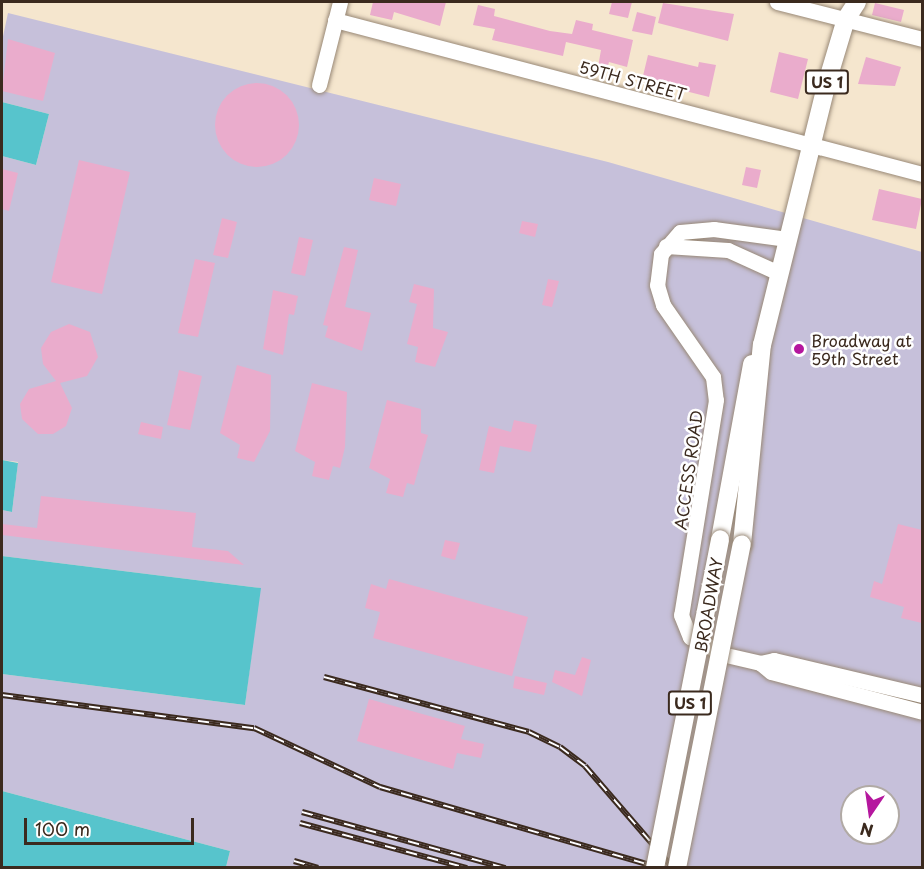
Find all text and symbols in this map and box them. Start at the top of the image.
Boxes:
street label: 59TH STREET [577,56,689,104]
road number: US 1 [804,70,850,94]
place label: Broadway at 59th Street [811,330,911,368]
marker: Broadway at 59th Street [792,342,806,356]
street label: ACCESS ROAD [670,409,706,531]
street label: BROADWAY [690,556,726,654]
road number: US 1 [668,691,712,715]
north arrow [840,785,900,845]
scale bar [27,806,196,844]
text: 100 m [35,815,90,842]
text: N [858,817,875,844]

